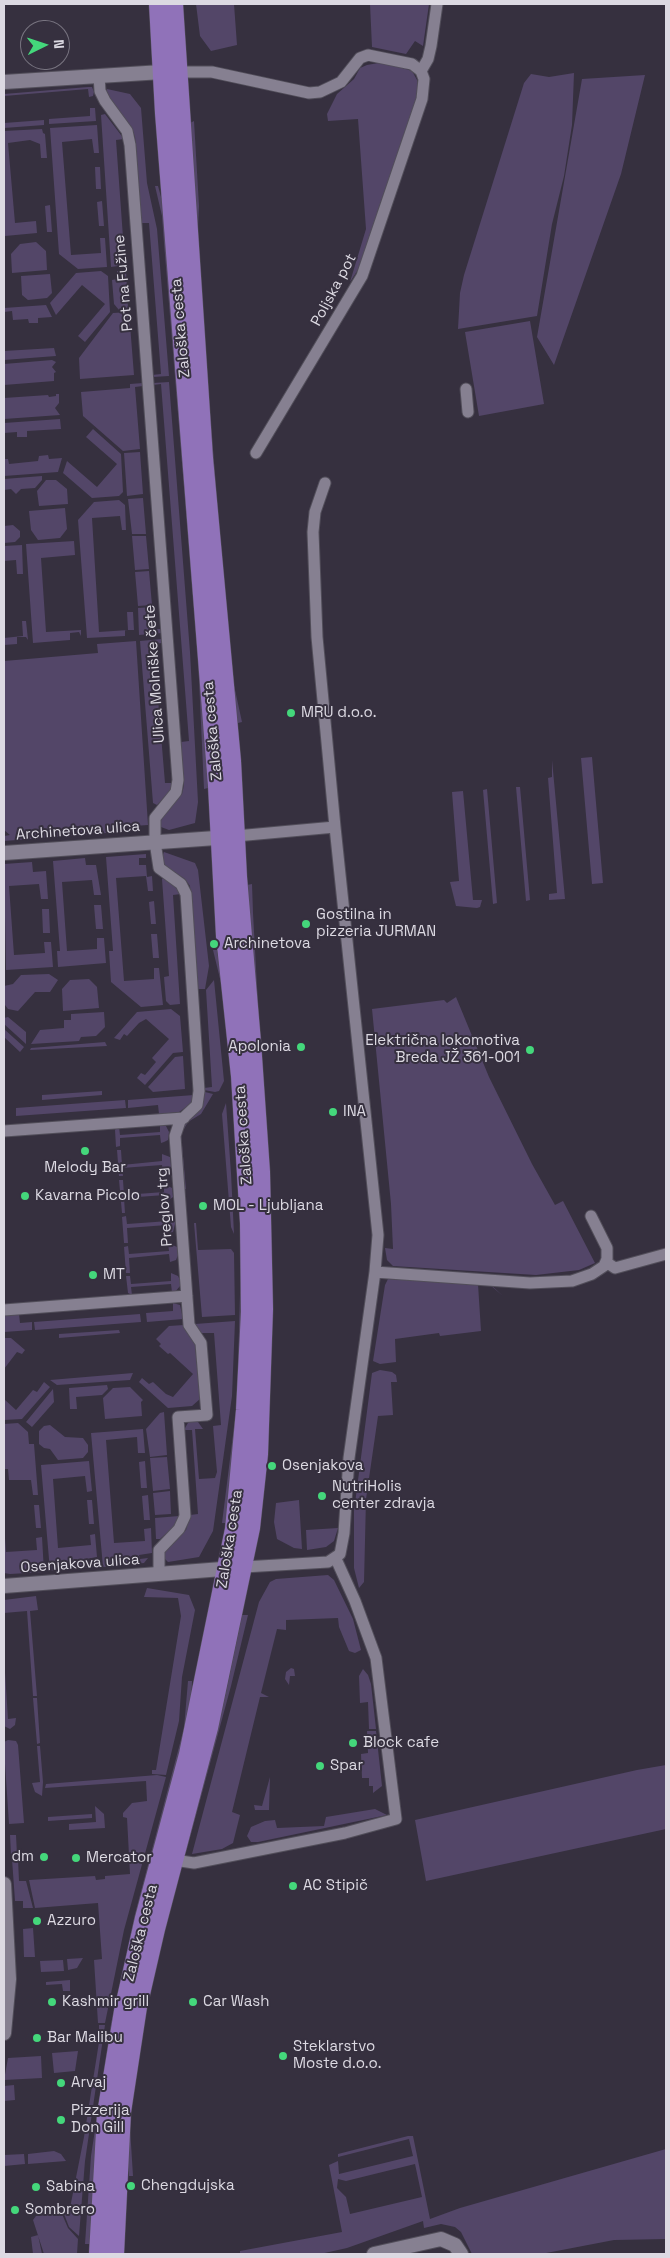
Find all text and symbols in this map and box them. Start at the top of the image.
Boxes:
north arrow [20,20,70,70]
text: N [50,39,68,49]
street label: Pot na Fužine [111,234,137,332]
street label: Poljska pot [307,251,361,329]
street label: Zaloška cesta [168,278,194,378]
street label: Ulica Molniške čete [141,604,169,744]
street label: Zaloška cesta [200,681,226,781]
place label: MRU d.o.o. [301,704,376,722]
marker: MRU d.o.o. [285,707,297,719]
street label: Archinetova ulica [15,818,141,844]
place label: Gostilna in pizzeria JURMAN [316,906,436,941]
marker: Gostilna in pizzeria JURMAN [300,918,312,930]
place label: Archinetova [224,935,311,953]
marker: Archinetova [208,938,220,950]
place label: Električna lokomotiva Breda JŽ 361-001 [365,1032,520,1067]
place label: Apolonia [228,1038,291,1056]
marker: Apolonia [295,1041,307,1053]
marker: Električna lokomotiva Breda JŽ 361-001 [524,1044,536,1056]
street label: Zaloška cesta [232,1085,256,1185]
place label: INA [343,1103,366,1121]
marker: INA [327,1106,339,1118]
marker: Melody Bar [79,1145,91,1157]
place label: Melody Bar [44,1159,126,1177]
street label: Preglov trg [153,1167,177,1247]
place label: Kavarna Picolo [35,1187,140,1205]
marker: Kavarna Picolo [19,1190,31,1202]
place label: MOL - Ljubljana [213,1197,323,1215]
marker: MOL - Ljubljana [197,1200,209,1212]
place label: MT [103,1266,125,1284]
marker: MT [87,1269,99,1281]
place label: Osenjakova [282,1457,363,1475]
marker: Osenjakova [266,1460,278,1472]
place label: NutriHolis center zdravja [332,1478,435,1513]
street label: Zaloška cesta [213,1488,247,1590]
marker: NutriHolis center zdravja [316,1490,328,1502]
street label: Osenjakova ulica [20,1551,140,1577]
place label: Block cafe [363,1734,439,1752]
marker: Block cafe [347,1737,359,1749]
place label: Spar [330,1757,363,1775]
marker: Spar [314,1760,326,1772]
place label: dm [11,1848,34,1866]
place label: Mercator [86,1849,152,1867]
marker: dm [38,1851,50,1863]
marker: Mercator [70,1852,82,1864]
place label: AC Stipič [303,1877,368,1895]
marker: AC Stipič [287,1880,299,1892]
street label: Zaloška cesta [120,1883,162,1983]
place label: Azzuro [47,1912,96,1930]
marker: Azzuro [31,1915,43,1927]
place label: Kashmir grill [62,1993,149,2011]
place label: Car Wash [203,1993,269,2011]
marker: Kashmir grill [46,1996,58,2008]
marker: Car Wash [187,1996,199,2008]
place label: Bar Malibu [47,2029,123,2047]
marker: Bar Malibu [31,2032,43,2044]
place label: Steklarstvo Moste d.o.o. [293,2038,381,2073]
marker: Steklarstvo Moste d.o.o. [277,2050,289,2062]
place label: Arvaj [71,2074,106,2092]
marker: Arvaj [55,2077,67,2089]
place label: Pizzerija Don Gill [71,2102,130,2137]
marker: Pizzerija Don Gill [55,2114,67,2126]
place label: Chengdujska [141,2177,235,2195]
place label: Sabina [46,2178,95,2196]
marker: Chengdujska [125,2180,137,2192]
marker: Sabina [30,2181,42,2193]
place label: Sombrero [25,2201,95,2219]
marker: Sombrero [9,2204,21,2216]

